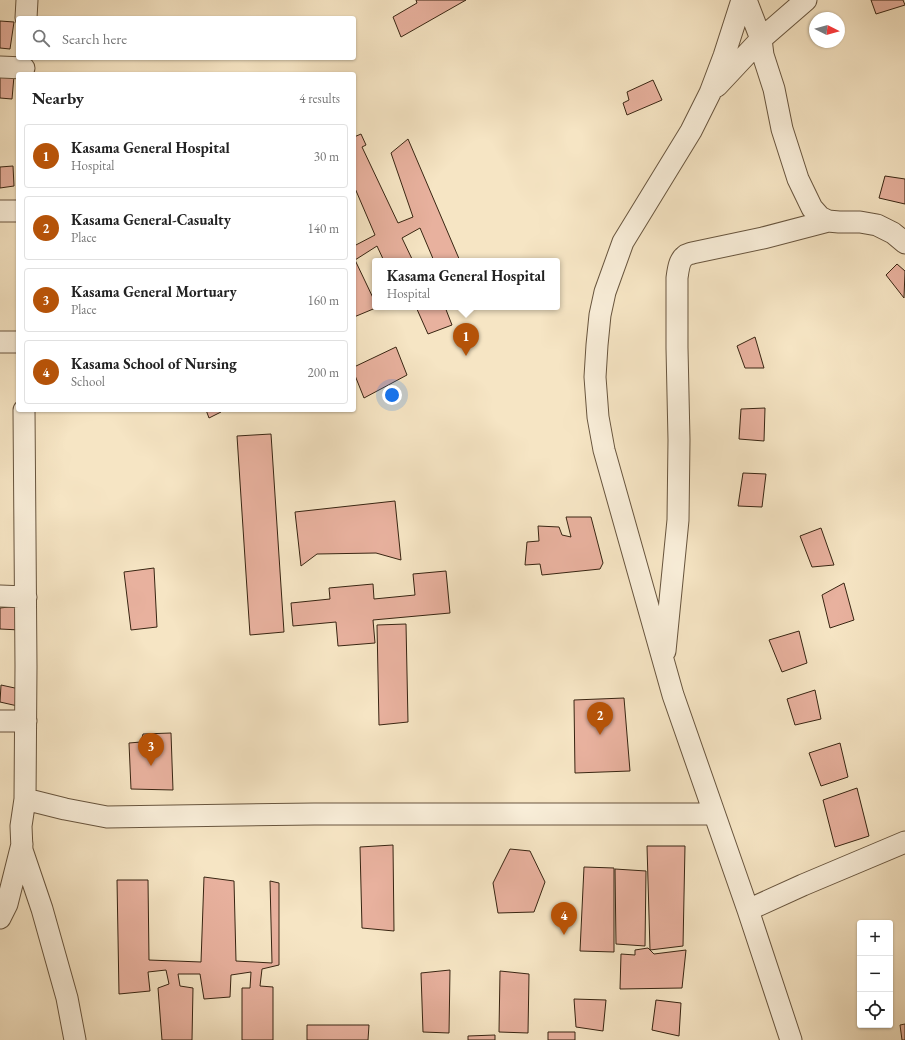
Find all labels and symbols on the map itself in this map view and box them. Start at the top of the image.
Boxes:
north arrow [809,12,845,48]
pin: 1 [453,323,479,356]
your location [382,385,402,405]
pin: 2 [587,702,613,735]
pin: 3 [138,733,164,766]
pin: 4 [551,902,577,935]

